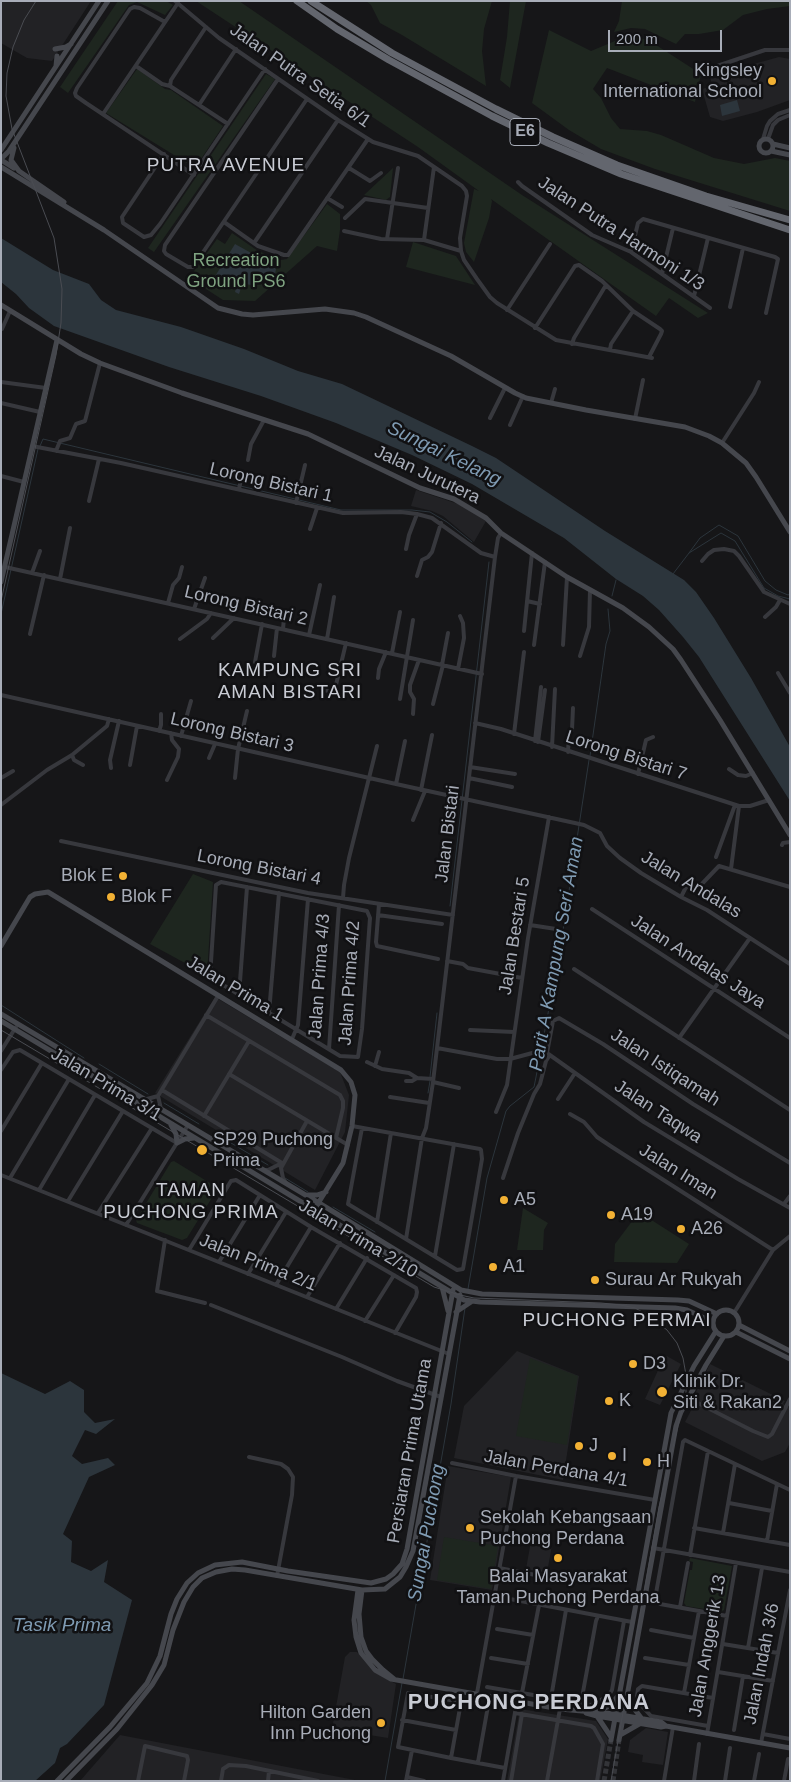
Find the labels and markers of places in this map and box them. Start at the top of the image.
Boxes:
place label: Kingsley International School [603,60,762,102]
marker: Kingsley International School [766,75,778,87]
place label: Blok E [61,865,113,887]
marker: Blok E [117,870,129,882]
place label: Blok F [121,886,172,908]
marker: Blok F [105,891,117,903]
place label: SP29 Puchong Prima [213,1129,333,1172]
marker: SP29 Puchong Prima [195,1143,209,1157]
place label: A5 [514,1189,536,1211]
marker: A5 [498,1194,510,1206]
place label: A19 [621,1204,653,1226]
marker: A19 [605,1209,617,1221]
place label: A26 [691,1218,723,1240]
marker: A26 [675,1223,687,1235]
place label: A1 [503,1256,525,1278]
marker: A1 [487,1261,499,1273]
place label: Surau Ar Rukyah [605,1269,742,1291]
marker: Surau Ar Rukyah [589,1274,601,1286]
place label: D3 [643,1353,666,1375]
marker: D3 [627,1358,639,1370]
place label: Klinik Dr. Siti & Rakan2 [673,1371,782,1414]
marker: Klinik Dr. Siti & Rakan2 [655,1385,669,1399]
place label: K [619,1390,631,1412]
marker: K [603,1395,615,1407]
place label: J [589,1435,598,1457]
marker: J [573,1440,585,1452]
place label: I [622,1445,627,1467]
marker: I [606,1450,618,1462]
place label: H [657,1451,670,1473]
marker: H [641,1456,653,1468]
place label: Sekolah Kebangsaan Puchong Perdana [480,1507,651,1550]
marker: Sekolah Kebangsaan Puchong Perdana [464,1522,476,1534]
marker: Balai Masyarakat Taman Puchong Perdana [552,1552,564,1564]
place label: Balai Masyarakat Taman Puchong Perdana [456,1566,660,1608]
place label: Hilton Garden Inn Puchong [260,1702,371,1745]
marker: Hilton Garden Inn Puchong [375,1717,387,1729]

